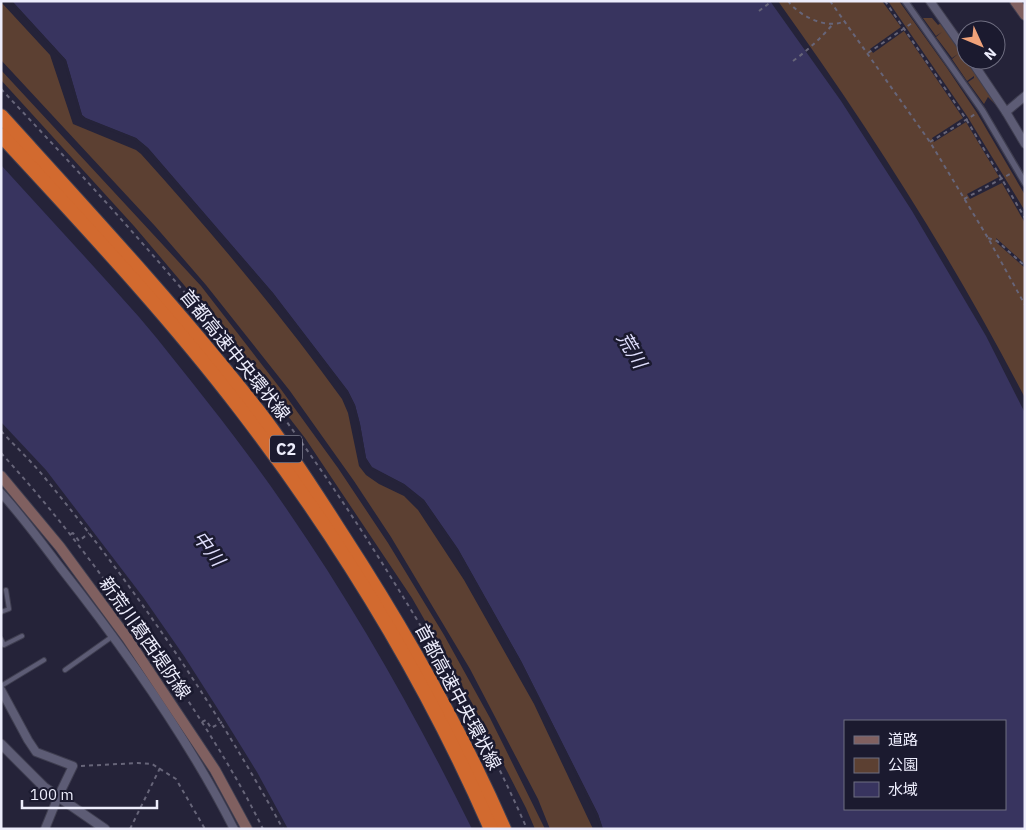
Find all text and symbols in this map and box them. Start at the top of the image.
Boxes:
north arrow [956,20,1006,70]
text: N [980,44,1000,64]
street label: 首都高速中央環状線 [175,284,295,425]
water label: 荒川 [612,328,653,374]
road number: C2 [270,436,302,462]
water label: 中川 [188,526,231,572]
street label: 新荒川葛西堤防線 [95,572,196,703]
street label: 首都高速中央環状線 [410,620,507,774]
legend [844,720,1006,810]
text: 道路 [888,730,918,749]
text: 公園 [888,755,918,774]
scale bar [22,778,158,810]
text: 水域 [888,780,918,799]
text: 100 m [30,785,74,804]

